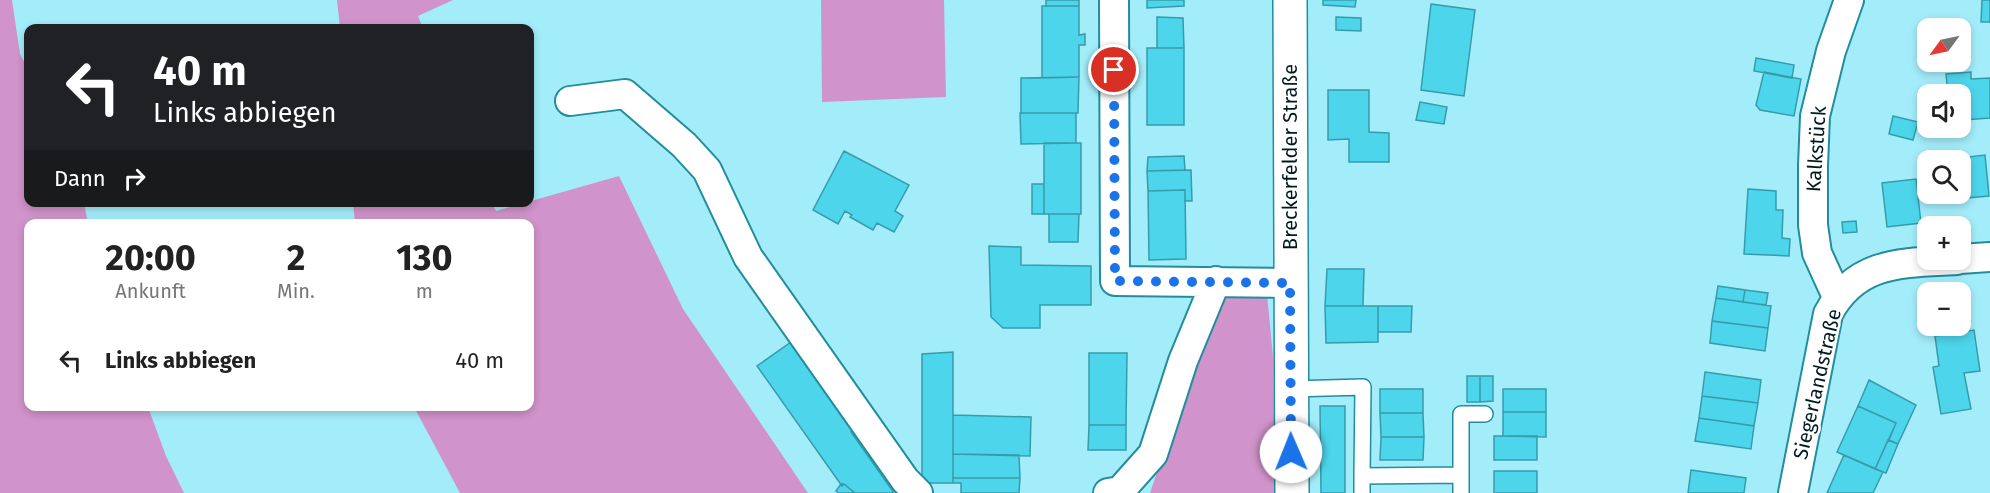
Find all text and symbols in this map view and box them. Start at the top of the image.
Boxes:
north arrow [1917,18,1971,72]
map controls [1917,18,1971,336]
pin [1088,44,1139,95]
text: 40 m [153,46,247,96]
icon: left [54,48,132,126]
icon: arrive [1097,53,1130,86]
street label: Breckerfelder Straße [1278,64,1302,250]
button: sound [1917,84,1971,138]
text: Links abbiegen [153,97,337,129]
street label: Kalkstück [1801,104,1831,193]
button: search [1917,150,1971,204]
icon: right [118,162,151,195]
text: Dann [54,165,106,192]
button: + [1917,216,1971,270]
text: 20:00 [105,236,196,280]
text: 2 [287,236,305,280]
text: 130 [396,236,453,280]
text: Ankunft [115,279,186,303]
text: Min. [277,279,315,303]
text: m [416,279,433,303]
button: − [1917,282,1971,336]
street label: Siegerlandstraße [1788,306,1846,462]
icon: left [54,344,87,377]
text: Links abbiegen [105,347,256,374]
text: 40 m [455,347,504,374]
position arrow [1259,420,1323,484]

